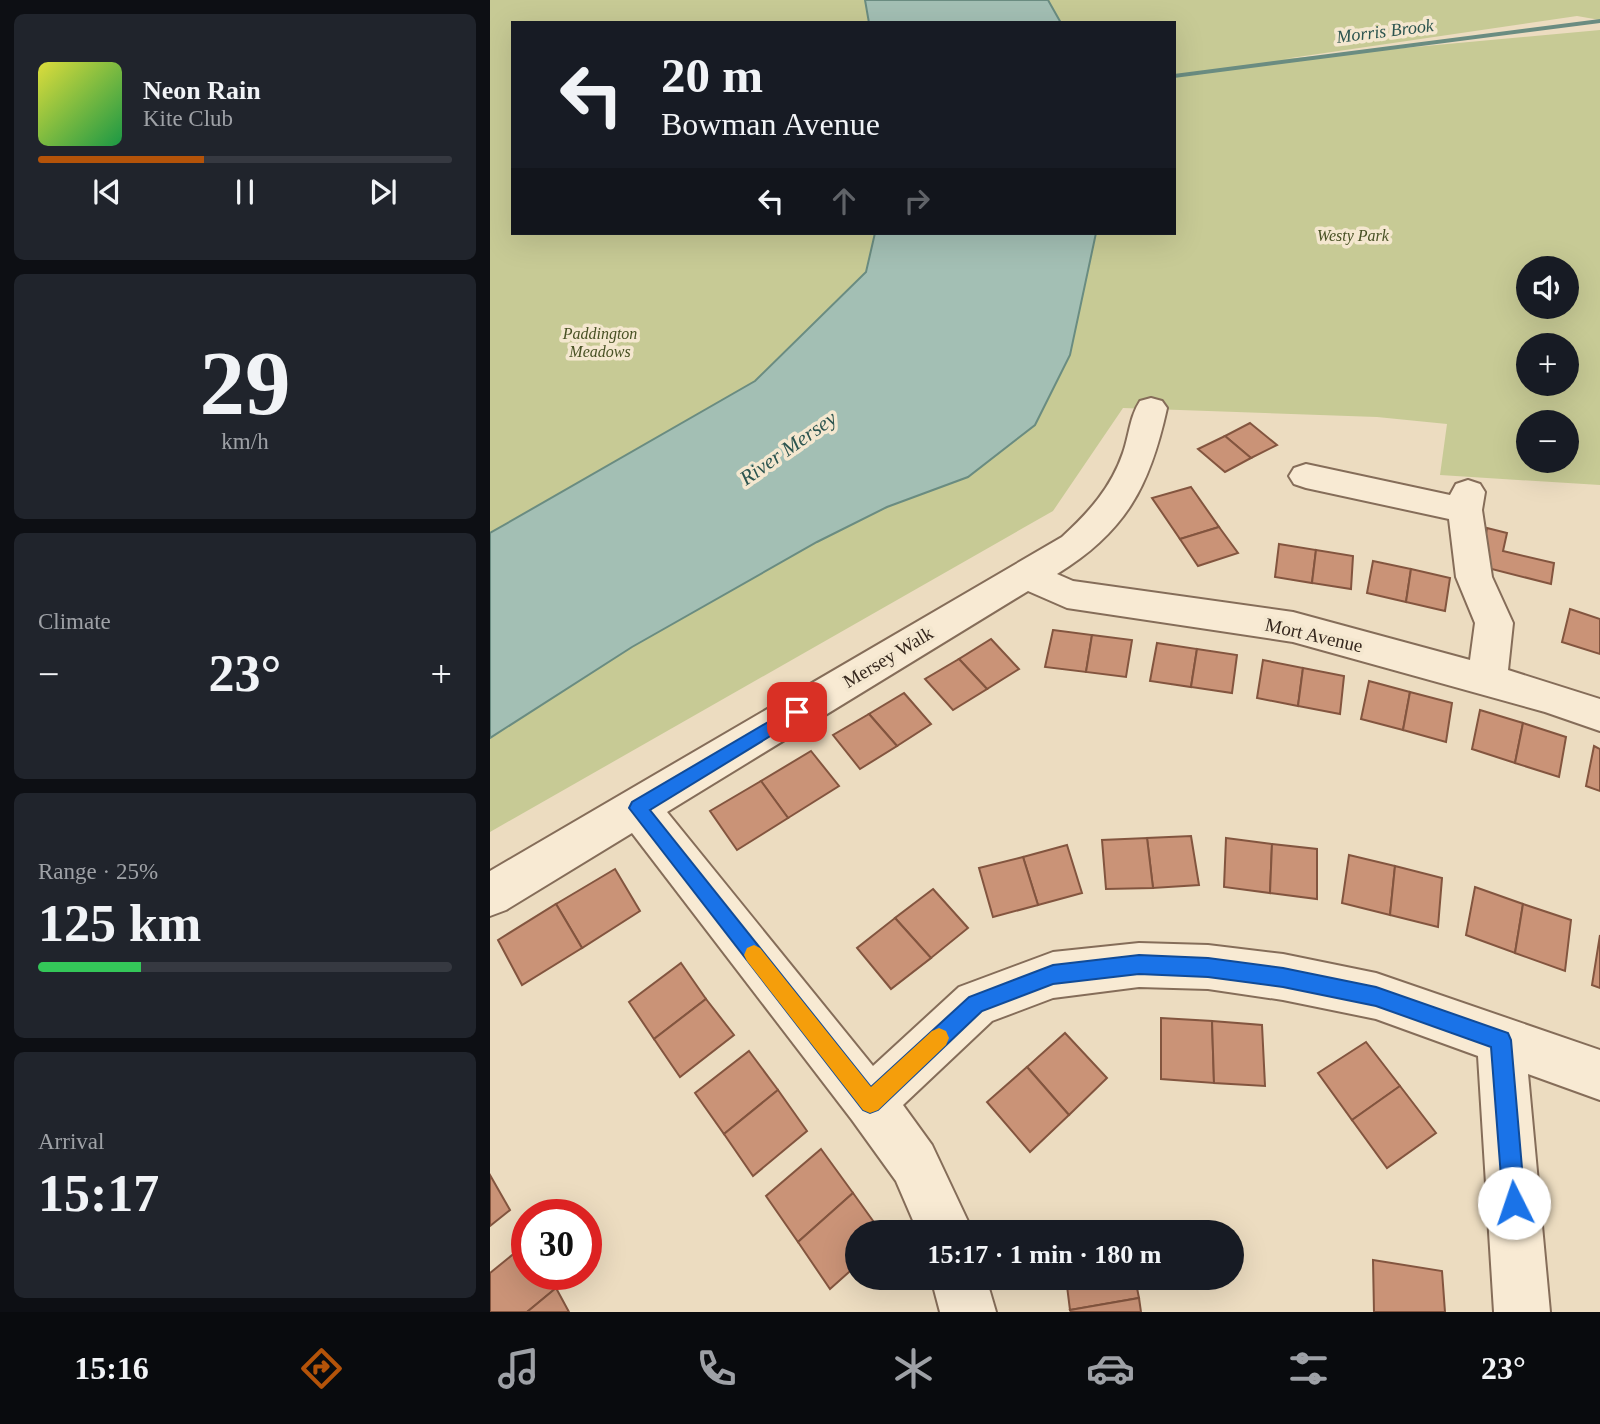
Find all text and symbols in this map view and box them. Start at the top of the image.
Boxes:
water label: Morris Brook [1334,15,1436,47]
text: 20 m [661,48,763,103]
icon: left [546,49,637,140]
text: Neon Rain [143,76,261,105]
text: Kite Club [143,106,233,131]
text: Bowman Avenue [661,106,880,142]
icon: previous [88,173,126,211]
icon: pause [226,173,264,211]
icon: next [364,173,402,211]
icon: left [752,182,790,220]
icon: ahead [825,182,863,220]
icon: right [898,182,936,220]
park label: Westy Park [1317,227,1390,245]
map controls [1516,256,1579,473]
button: sound [1516,256,1579,319]
park label: Paddington Meadows [562,325,637,360]
text: 29 [200,333,291,434]
button: + [1516,333,1579,396]
water label: River Mersey [734,406,842,491]
button: − [1516,410,1579,473]
text: km/h [221,429,269,454]
text: Climate [38,609,111,634]
street label: Mort Avenue [1263,614,1365,656]
street label: Mersey Walk [839,622,937,692]
text: 23° [209,645,281,702]
text: − [38,653,59,695]
text: + [431,653,452,695]
pin [767,682,827,742]
icon: arrive [778,693,816,731]
text: Range · 25% [38,859,158,884]
text: 125 km [38,895,201,952]
text: Arrival [38,1129,104,1154]
text: 15:17 [38,1165,159,1222]
position arrow [1477,1166,1551,1240]
speed limit sign: 30 [511,1199,602,1290]
text: 15:17 · 1 min · 180 m [928,1240,1162,1269]
icon: directions [297,1344,346,1393]
icon: music [494,1344,543,1393]
icon: phone [692,1344,741,1393]
icon: climate [889,1344,938,1393]
icon: car [1086,1344,1135,1393]
icon: filters [1284,1344,1333,1393]
text: 15:16 [74,1350,149,1386]
text: 23° [1481,1350,1526,1386]

